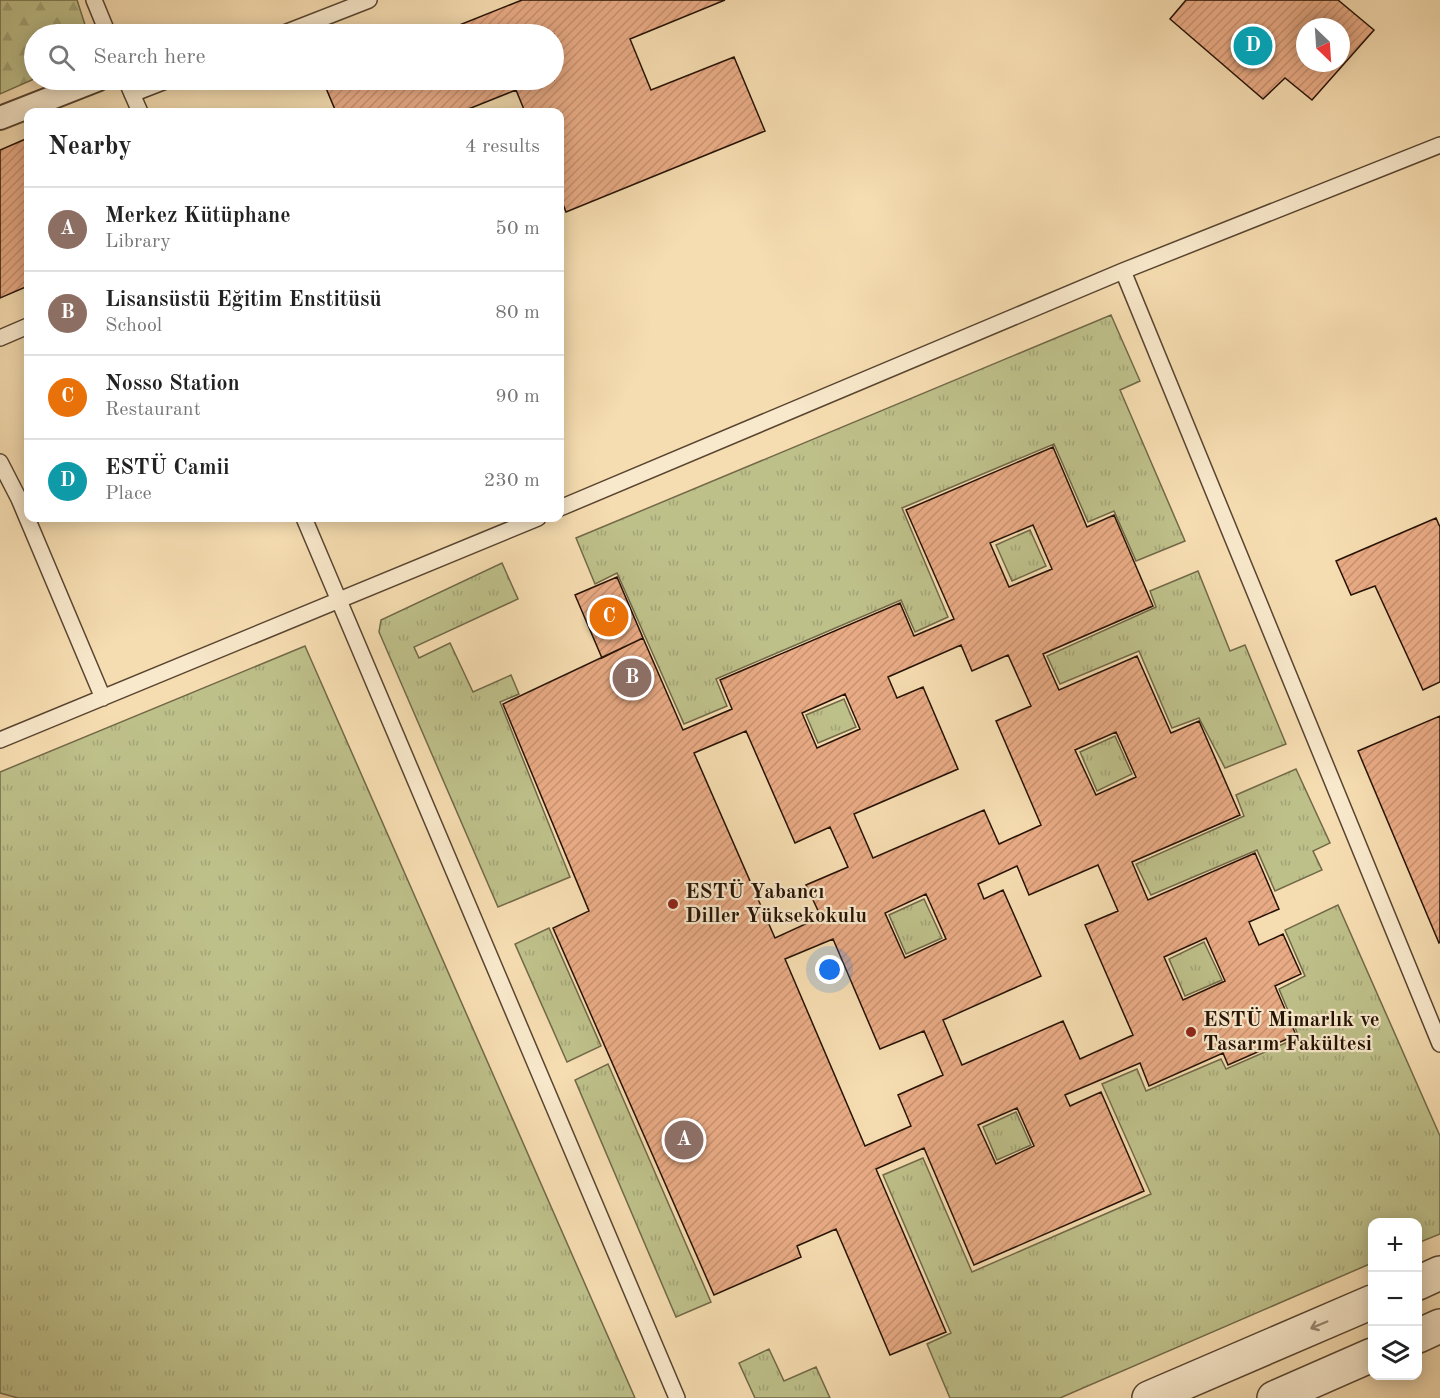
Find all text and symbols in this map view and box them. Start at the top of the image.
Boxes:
north arrow [1296,18,1350,72]
search box [24,24,564,90]
pin: D [1234,24,1272,68]
icon: search [45,41,78,74]
text: Search here [93,46,206,68]
text: Nearby [48,134,132,160]
text: 4 results [465,137,540,157]
text: Merkez Kütüphane [105,205,291,227]
text: A [60,219,75,239]
text: 50 m [495,219,540,239]
text: Library [105,232,171,252]
text: Lisansüstü Eğitim Enstitüsü [105,289,382,311]
text: B [60,303,75,323]
text: 80 m [495,303,540,323]
text: School [105,316,162,336]
text: Nosso Station [105,373,240,395]
text: C [61,387,74,407]
text: 90 m [495,387,540,407]
text: Restaurant [105,400,201,420]
text: ESTÜ Camii [105,457,230,479]
text: D [60,471,75,491]
text: 230 m [484,471,540,491]
text: Place [105,484,152,504]
pin: C [590,594,628,640]
pin: B [612,656,652,700]
place label: ESTÜ Yabancı Diller Yüksekokulu [685,879,867,927]
marker: ESTÜ Yabancı Diller Yüksekokulu [666,897,680,911]
your location [815,955,844,984]
place label: ESTÜ Mimarlık ve Tasarım Fakültesi [1203,1007,1380,1055]
marker: ESTÜ Mimarlık ve Tasarım Fakültesi [1184,1025,1198,1039]
pin: A [664,1118,704,1162]
map controls [1368,1218,1422,1380]
button: + [1368,1218,1422,1272]
button: − [1368,1272,1422,1326]
one-way arrow [1310,1320,1328,1331]
button: layers [1368,1326,1422,1380]

